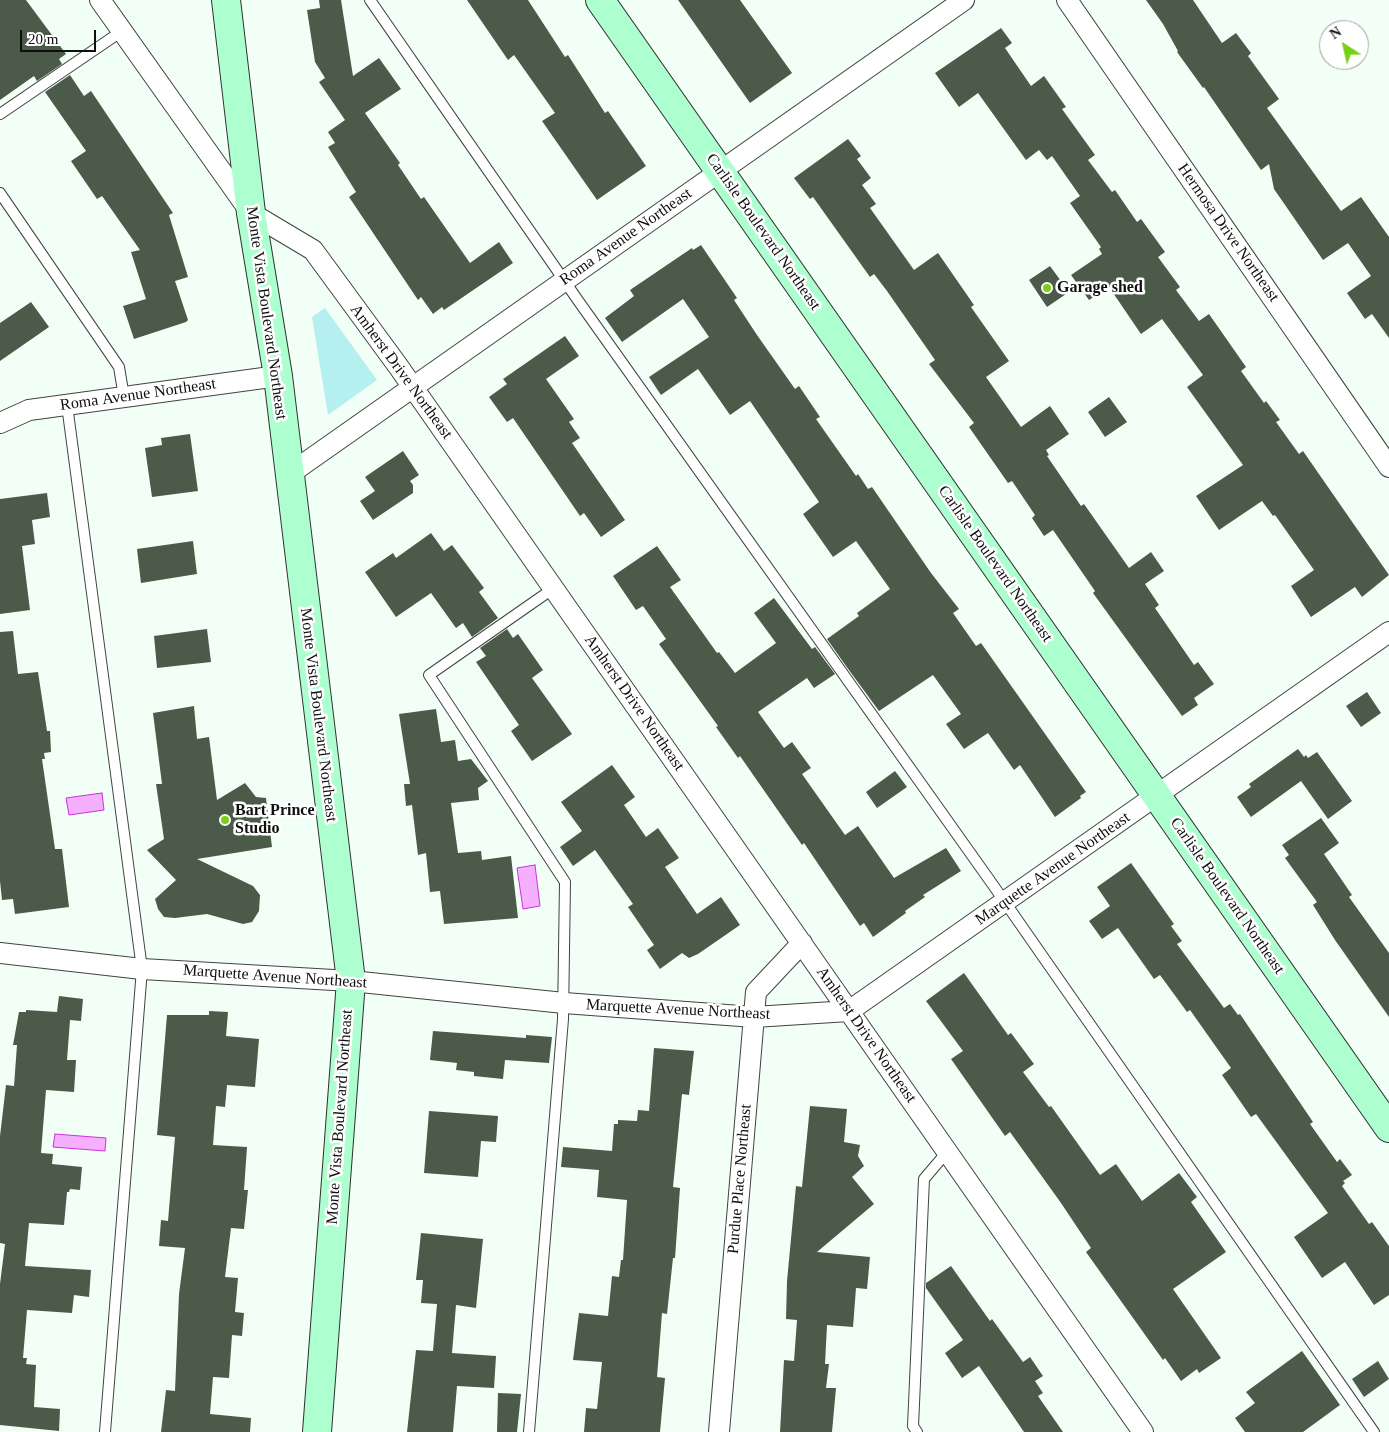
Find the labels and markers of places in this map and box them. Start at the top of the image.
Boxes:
place label: Garage shed [1057,278,1143,298]
marker: Garage shed [1041,282,1053,294]
place label: Bart Prince Studio [235,801,315,839]
marker: Bart Prince Studio [219,814,231,826]

